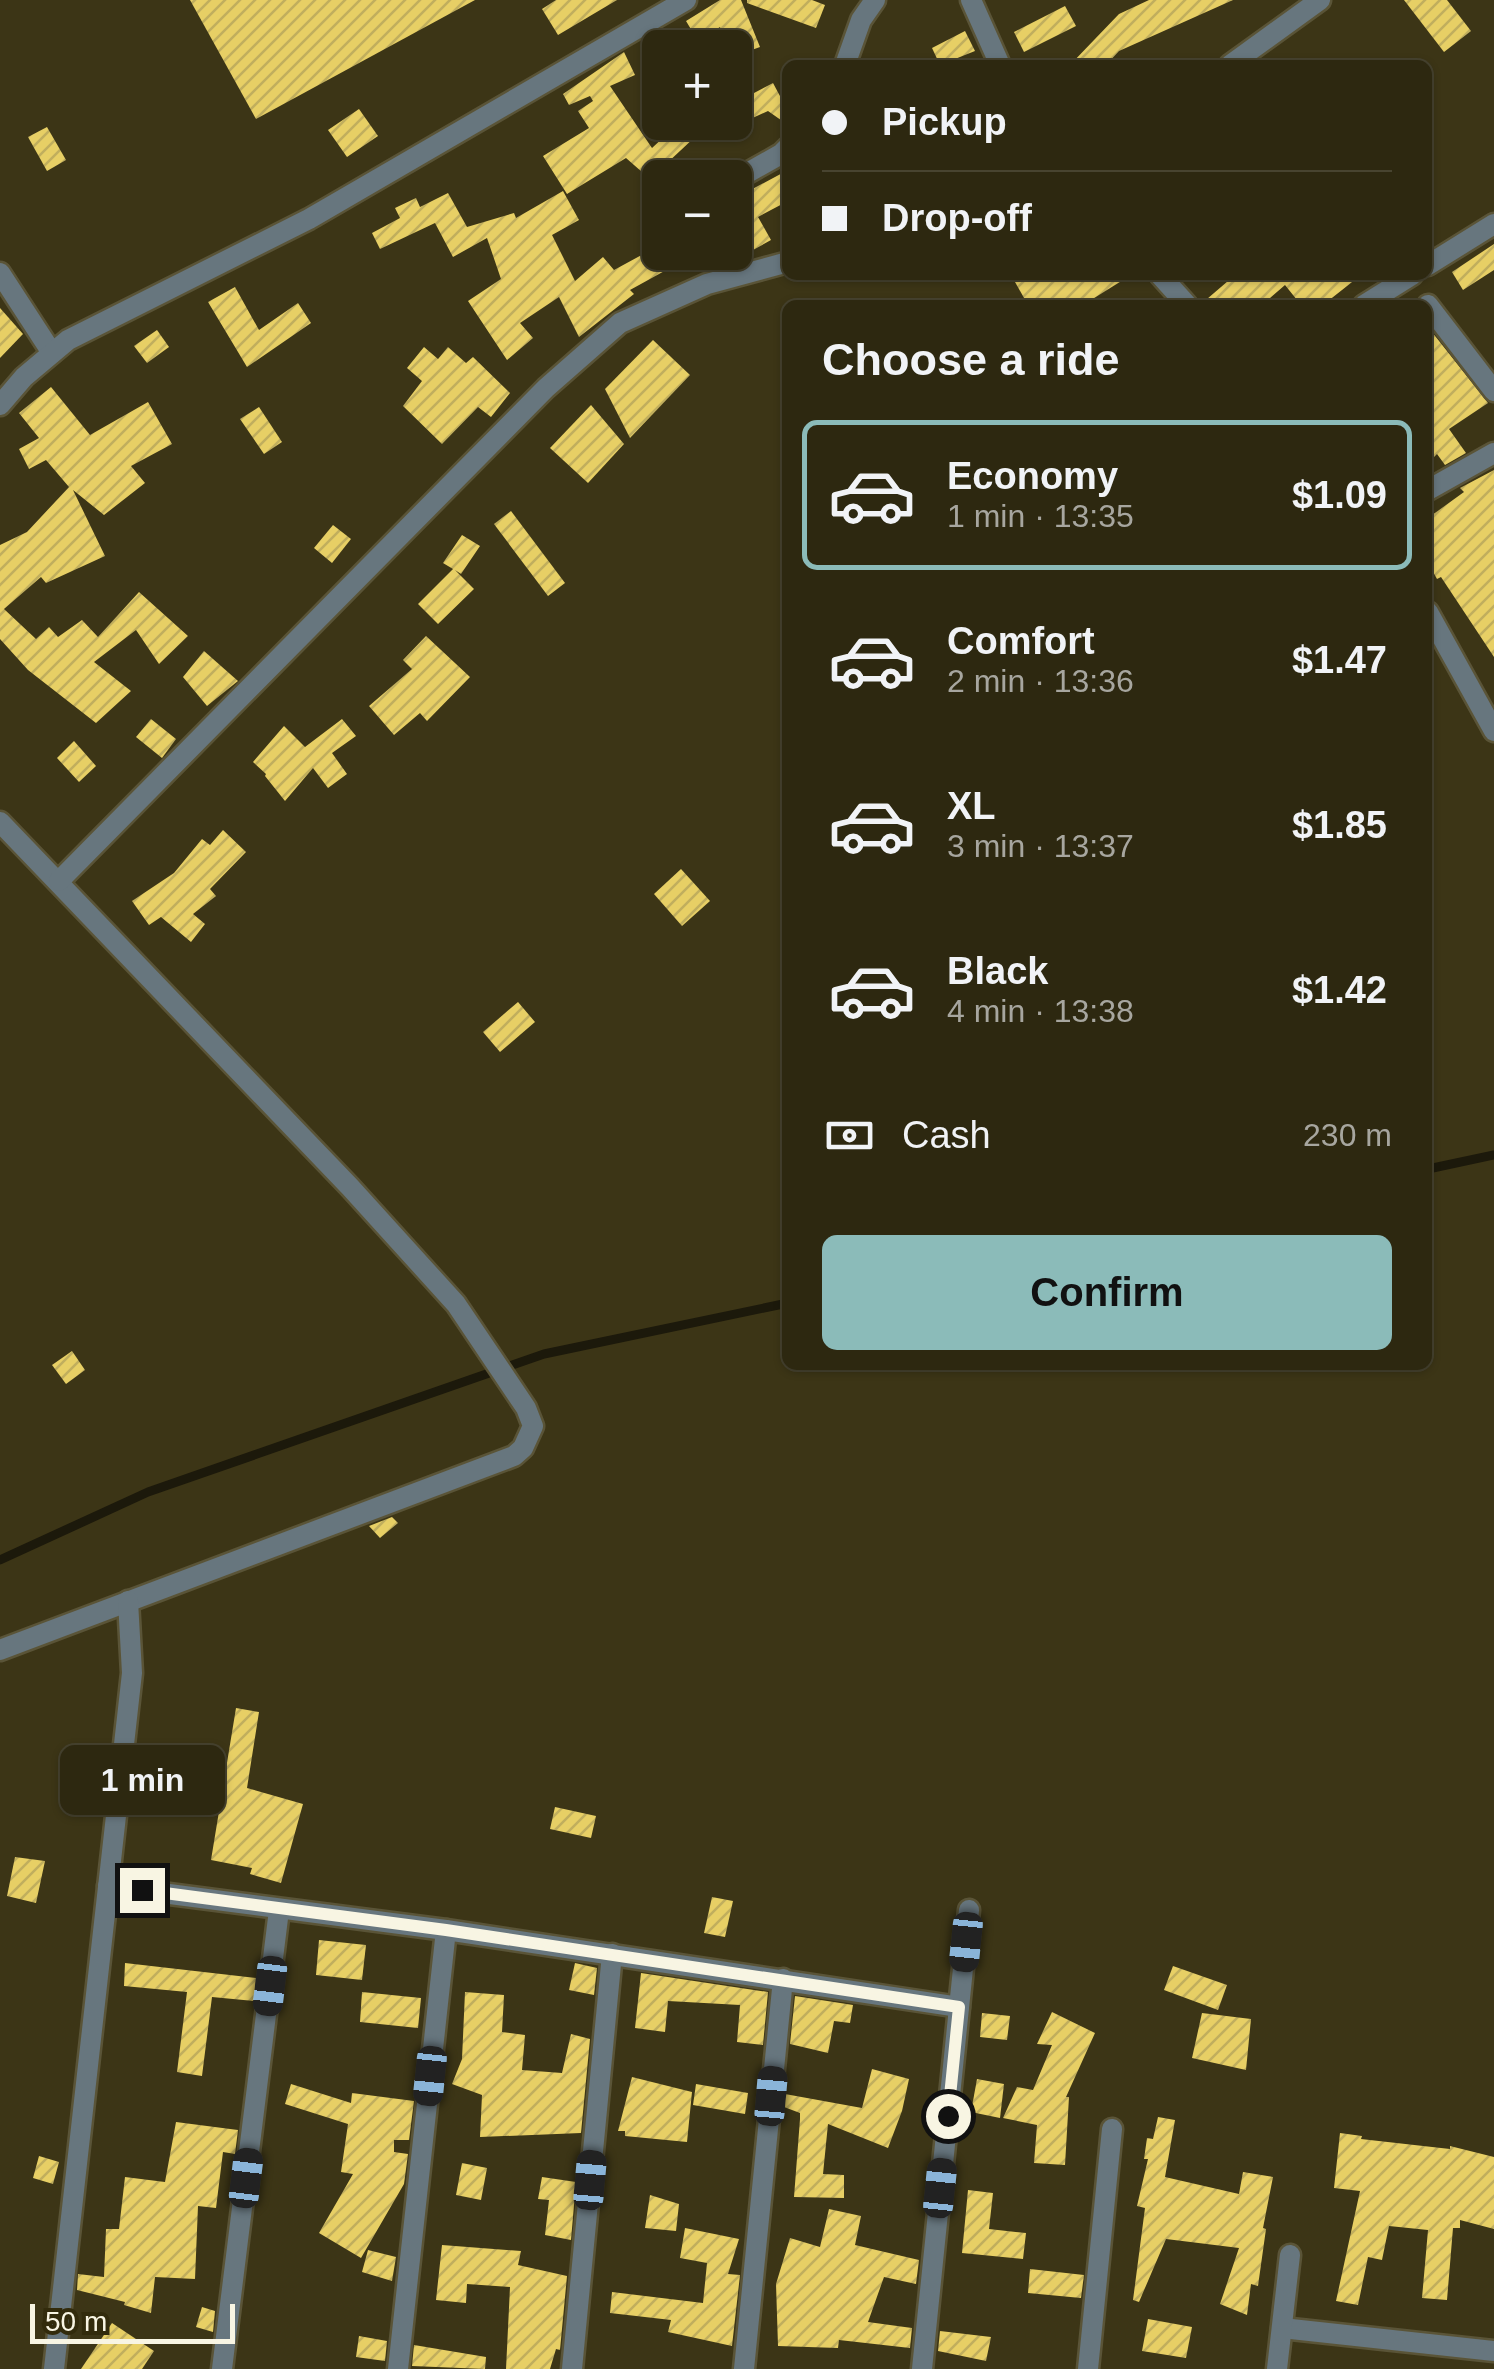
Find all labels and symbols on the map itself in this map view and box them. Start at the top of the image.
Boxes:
callout: 1 min [59,1745,224,1815]
route end [120,1868,165,1913]
car [948,1911,984,1973]
car [251,1954,289,2018]
car [412,2045,448,2107]
car [753,2065,789,2127]
route start [926,2094,971,2139]
car [227,2146,265,2210]
car [572,2149,608,2211]
car [922,2157,958,2219]
scale bar [30,2299,235,2344]

